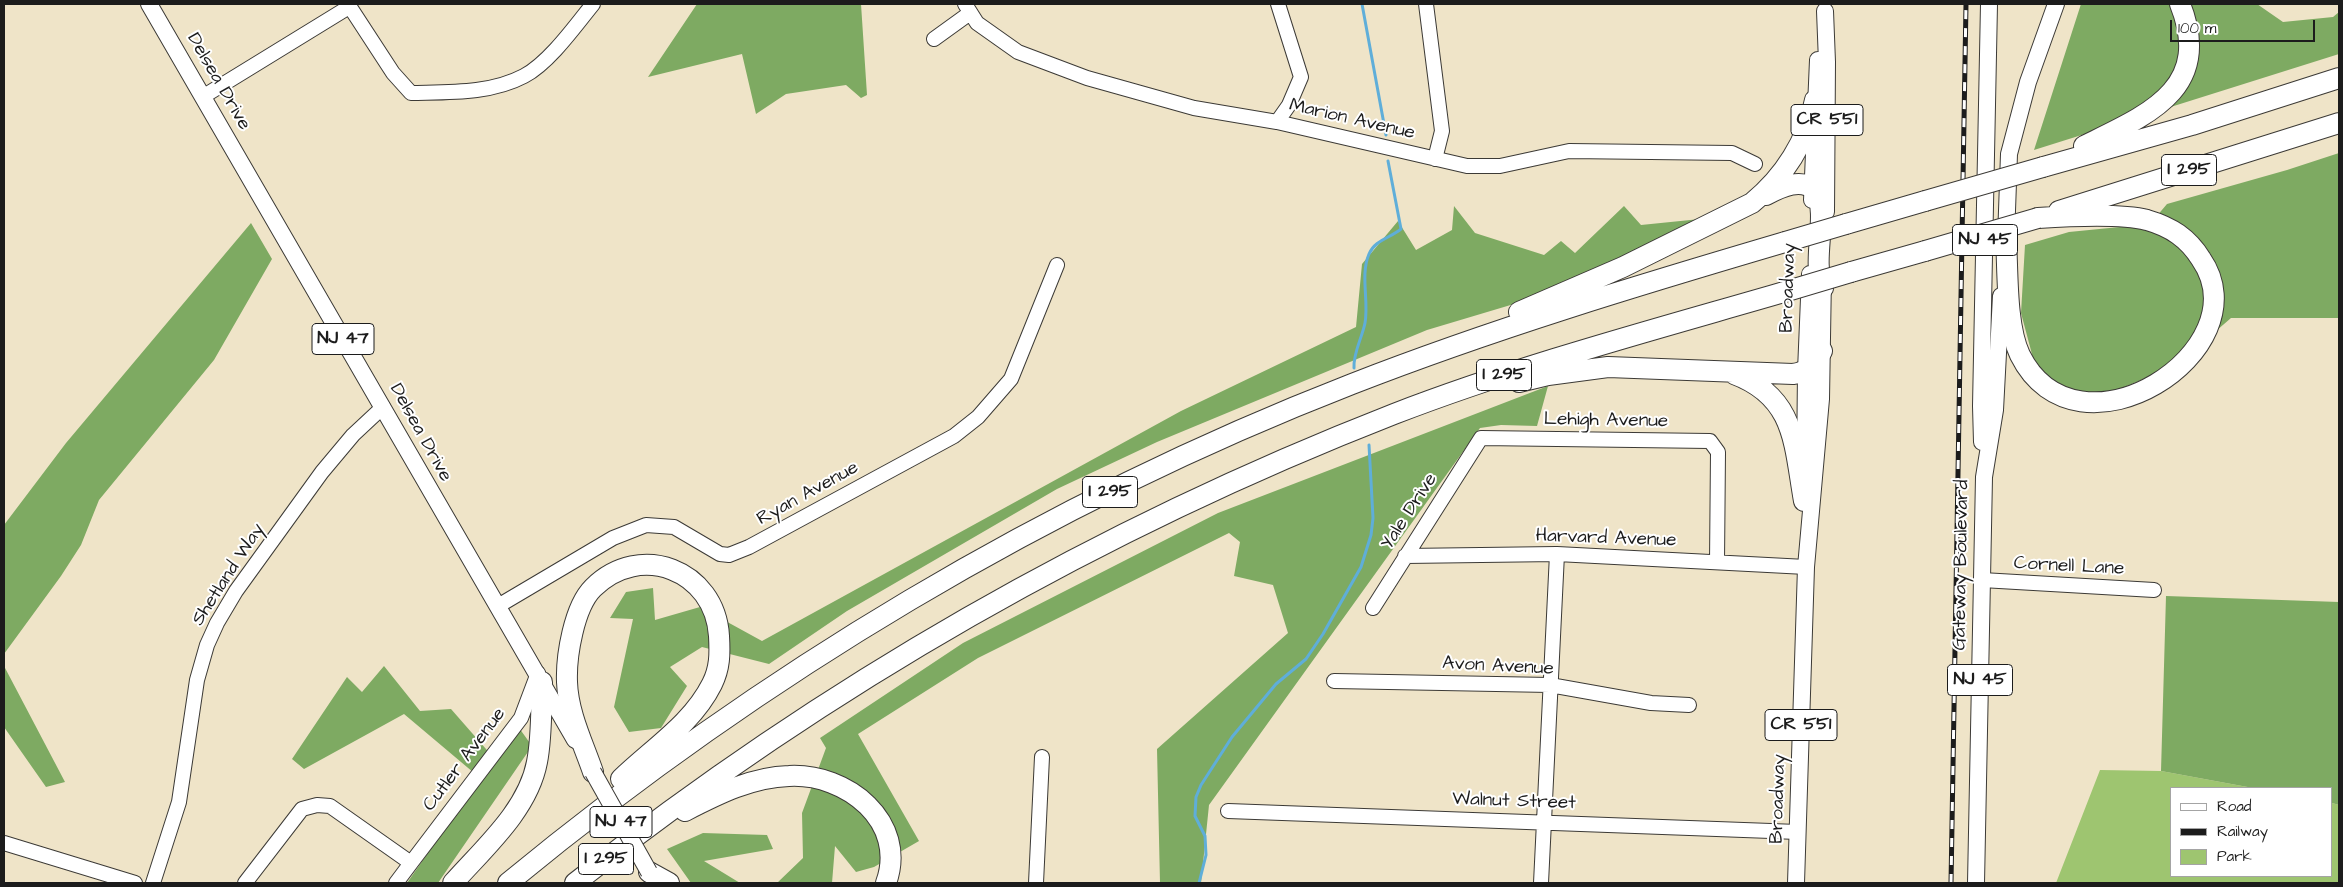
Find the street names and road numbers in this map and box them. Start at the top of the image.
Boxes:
street label: Delsea Drive [181,29,255,135]
street label: Marion Avenue [1287,94,1417,146]
road number: CR 551 [1791,104,1863,136]
road number: I 295 [2162,154,2216,186]
road number: NJ 45 [1952,224,2018,256]
street label: Broadway [1776,243,1802,333]
road number: NJ 47 [312,324,374,354]
road number: I 295 [1476,360,1532,390]
street label: Delsea Drive [384,380,456,486]
street label: Lehigh Avenue [1544,409,1668,433]
street label: Ryan Avenue [753,457,863,531]
street label: Yale Drive [1377,470,1443,554]
road number: I 295 [1082,477,1138,508]
street label: Gateway Boulevard [1949,479,1975,651]
street label: Shetland Way [188,520,270,630]
street label: Harvard Avenue [1535,525,1677,553]
street label: Cornell Lane [2013,553,2125,581]
street label: Avon Avenue [1442,653,1554,681]
road number: NJ 45 [1948,664,2012,696]
street label: Cutler Avenue [419,704,511,816]
road number: CR 551 [1765,710,1837,740]
street label: Broadway [1766,754,1792,844]
street label: Walnut Street [1452,788,1576,816]
road number: NJ 47 [590,806,652,838]
road number: I 295 [578,844,634,874]

